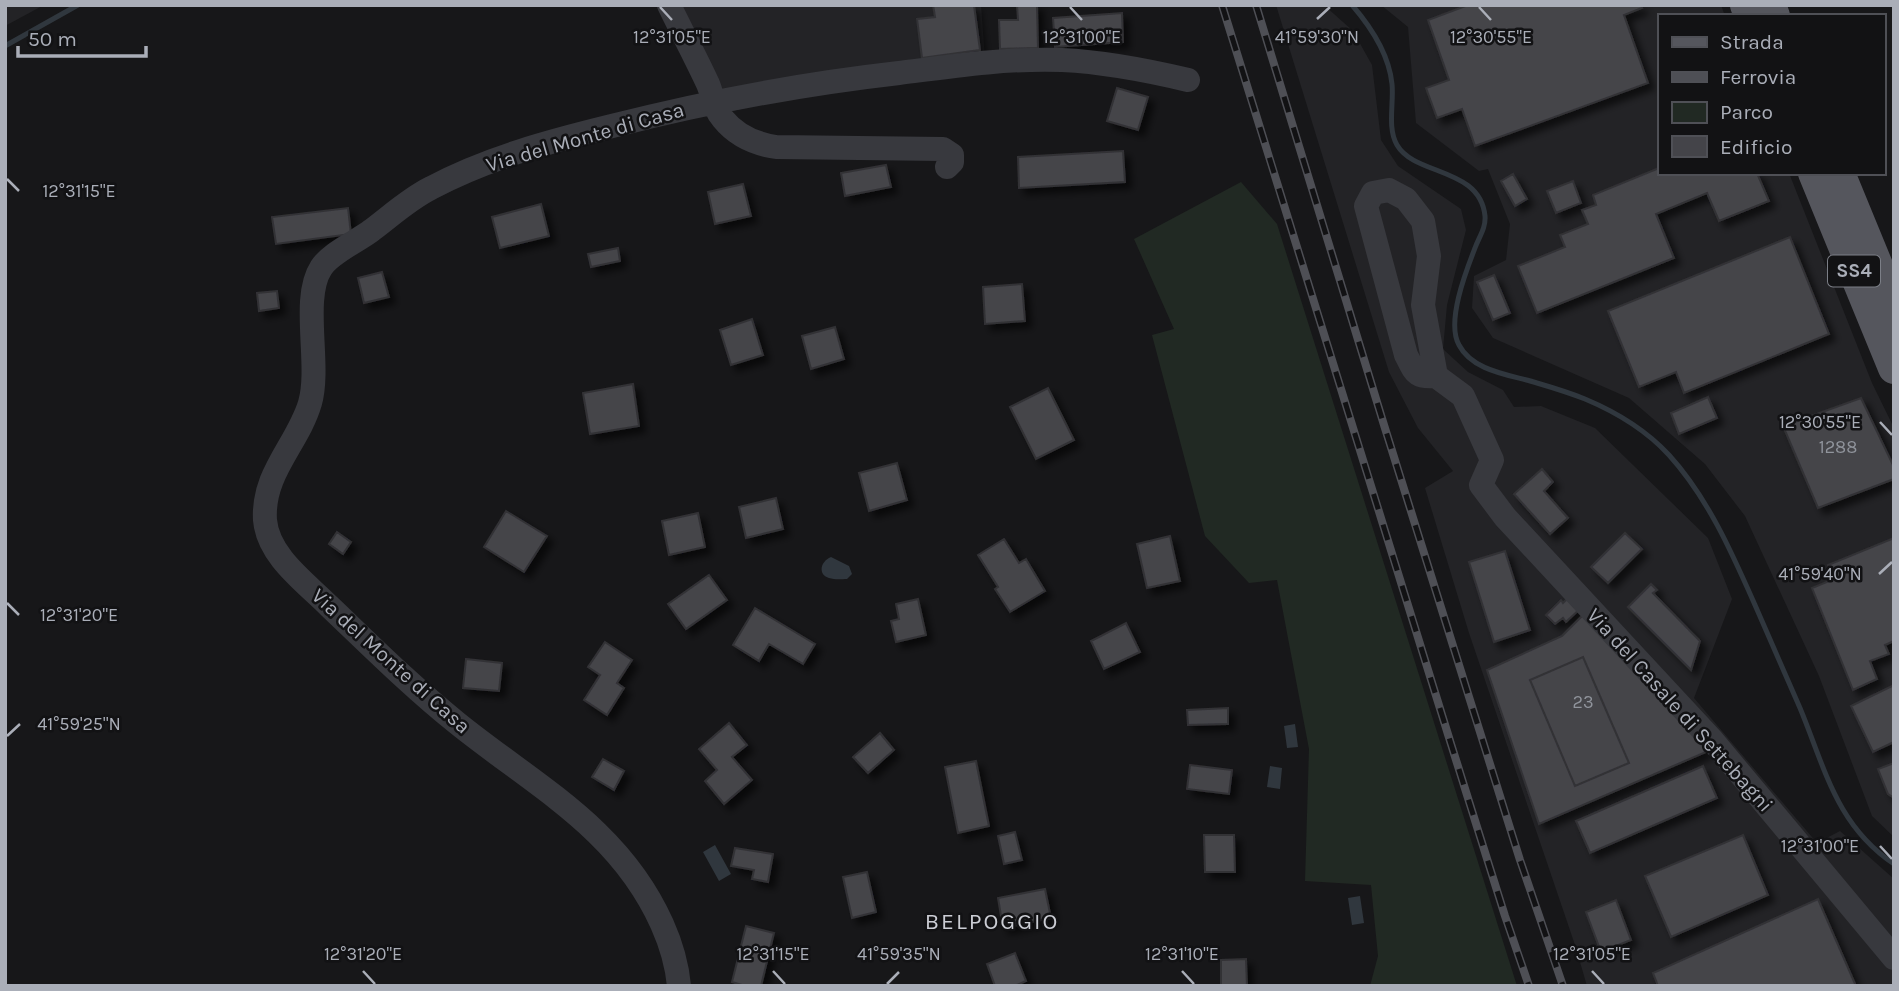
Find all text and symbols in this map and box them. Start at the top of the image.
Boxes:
scale bar [18,14,145,58]
legend [1658,14,1885,175]
text: 12°31'05"E [633,26,711,48]
text: 12°31'00"E [1043,26,1121,48]
text: 41°59'30"N [1275,26,1359,48]
text: 12°30'55"E [1450,26,1532,48]
text: 50 m [28,27,77,51]
text: Strada [1720,30,1784,54]
text: Ferrovia [1720,65,1796,89]
street label: Via del Monte di Casa [483,97,687,177]
text: Parco [1720,100,1773,124]
text: Edificio [1720,135,1793,159]
text: 12°31'15"E [42,180,116,202]
road number: SS4 [1828,256,1880,286]
text: 12°30'55"E [1779,411,1861,433]
house number: 1288 [1819,436,1857,458]
text: 41°59'40"N [1778,563,1862,585]
street label: Via del Monte di Casa [307,583,475,739]
street label: Via del Casale di Settebagni [1582,603,1778,817]
text: 12°31'20"E [40,604,118,626]
house number: 23 [1572,691,1594,713]
text: 41°59'25"N [37,713,121,735]
text: 12°31'00"E [1781,835,1859,857]
district label: BELPOGGIO [925,908,1059,935]
text: 12°31'20"E [324,943,402,965]
text: 12°31'15"E [736,943,810,965]
text: 41°59'35"N [857,943,941,965]
text: 12°31'10"E [1145,943,1219,965]
text: 12°31'05"E [1553,943,1631,965]

